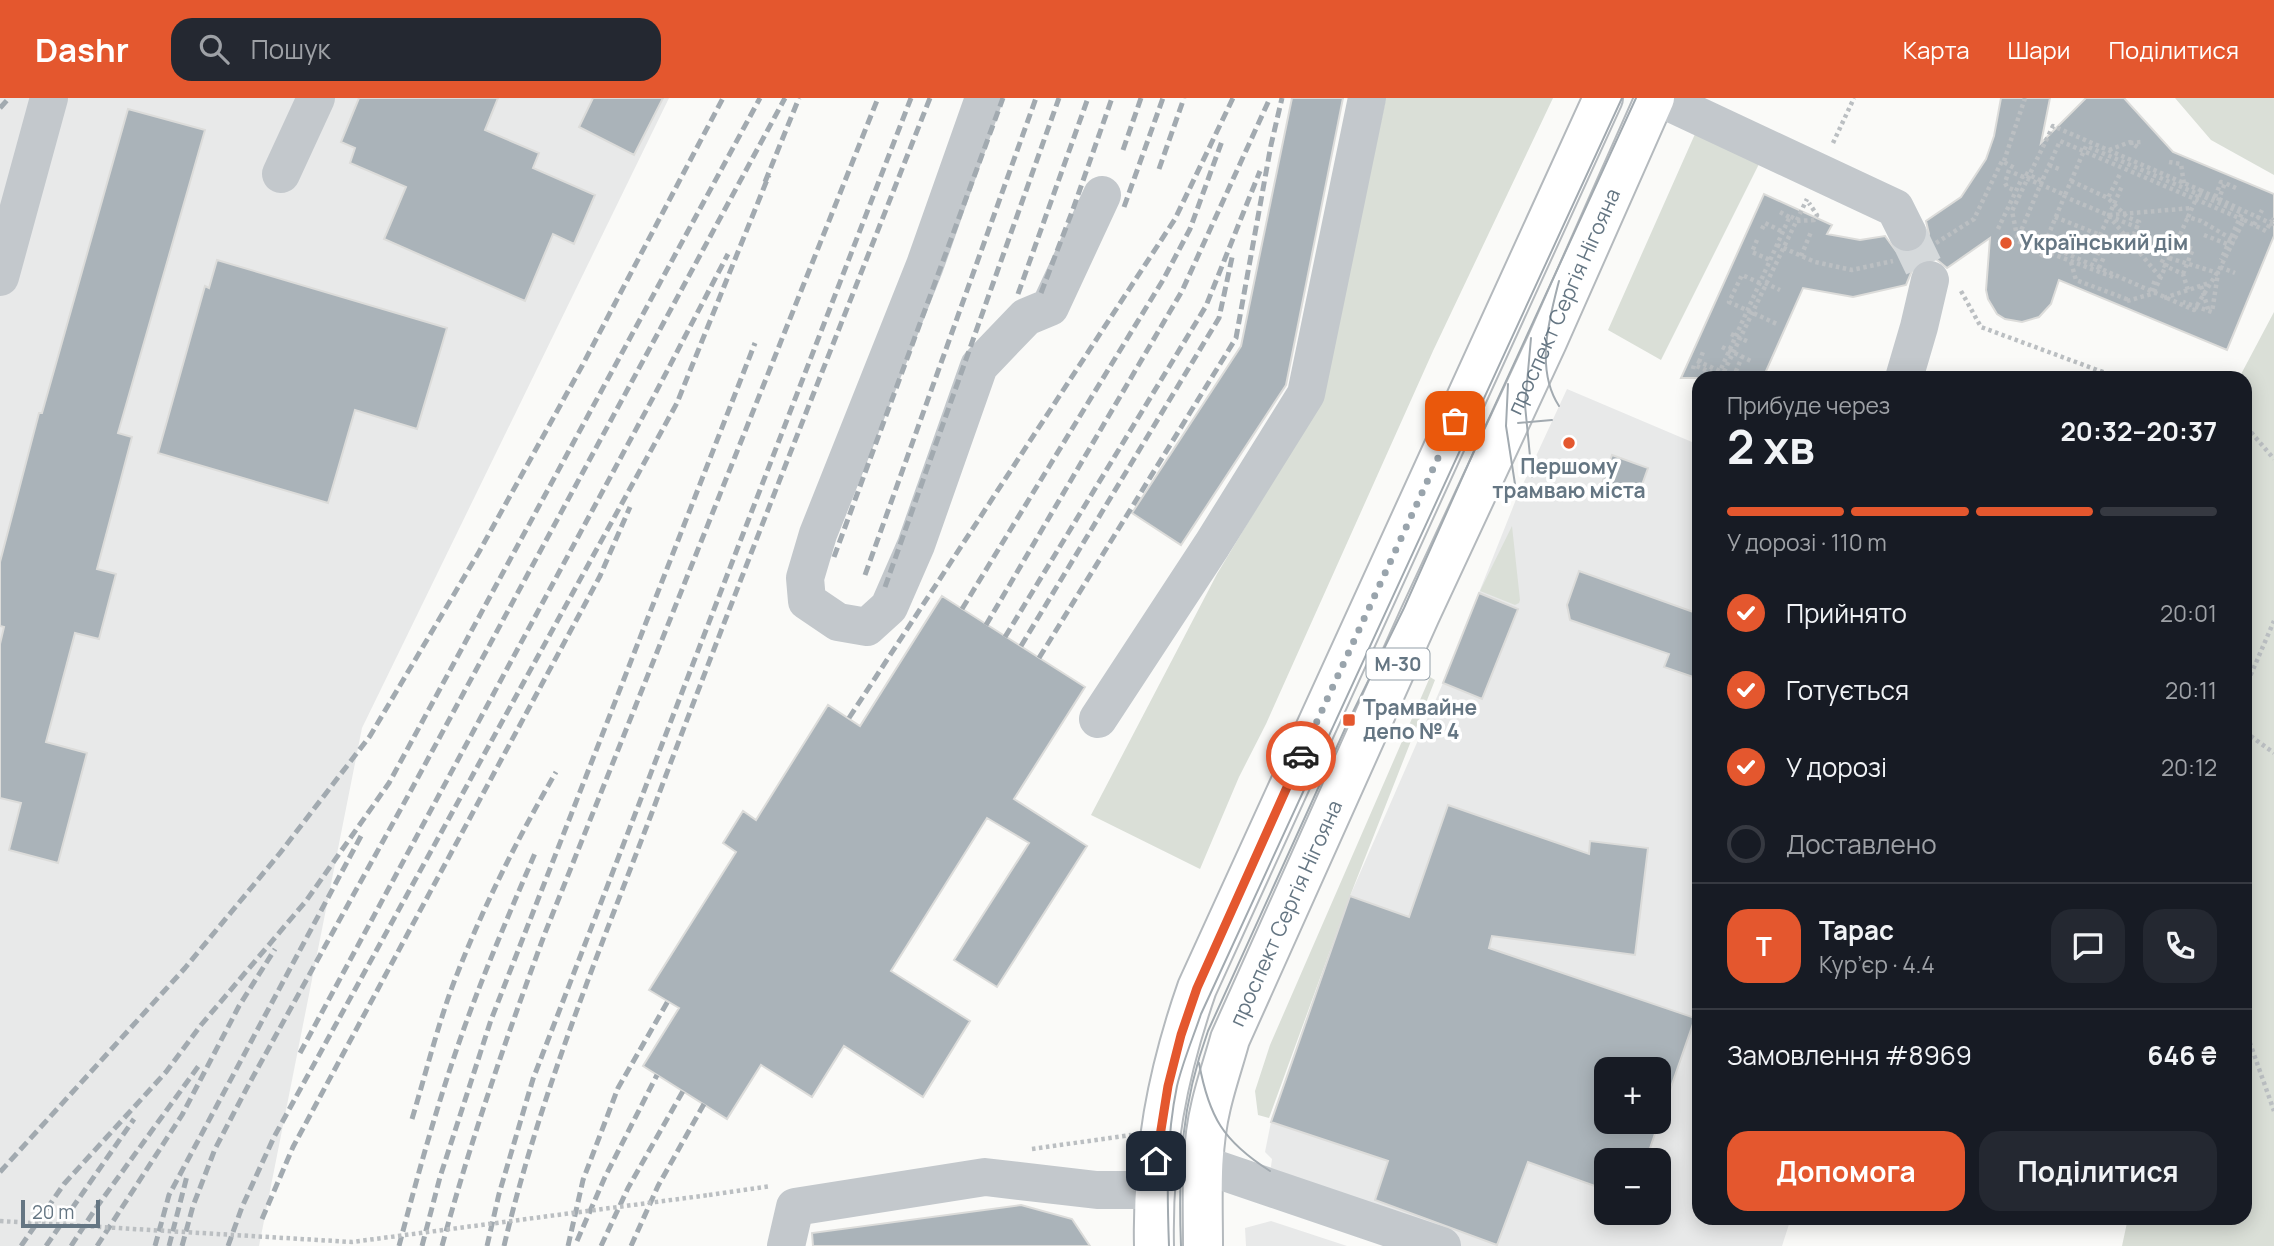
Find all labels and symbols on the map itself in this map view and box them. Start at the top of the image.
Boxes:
street label: проспект Сергія Нігояна [1500,184,1626,419]
place label: Український дім [2020,228,2188,256]
marker: Український дім [1998,235,2014,251]
pin [1425,391,1485,451]
marker: Першому трамваю міста [1561,435,1577,451]
place label: Першому трамваю міста [1492,452,1646,504]
road number: М-30 [1366,649,1430,680]
place label: Трамвайне депо № 4 [1363,693,1477,745]
marker: Трамвайне депо № 4 [1341,712,1357,728]
courier [1266,721,1336,791]
street label: проспект Сергія Нігояна [1223,795,1348,1030]
pin [1126,1131,1186,1191]
scale bar [21,1197,100,1229]

